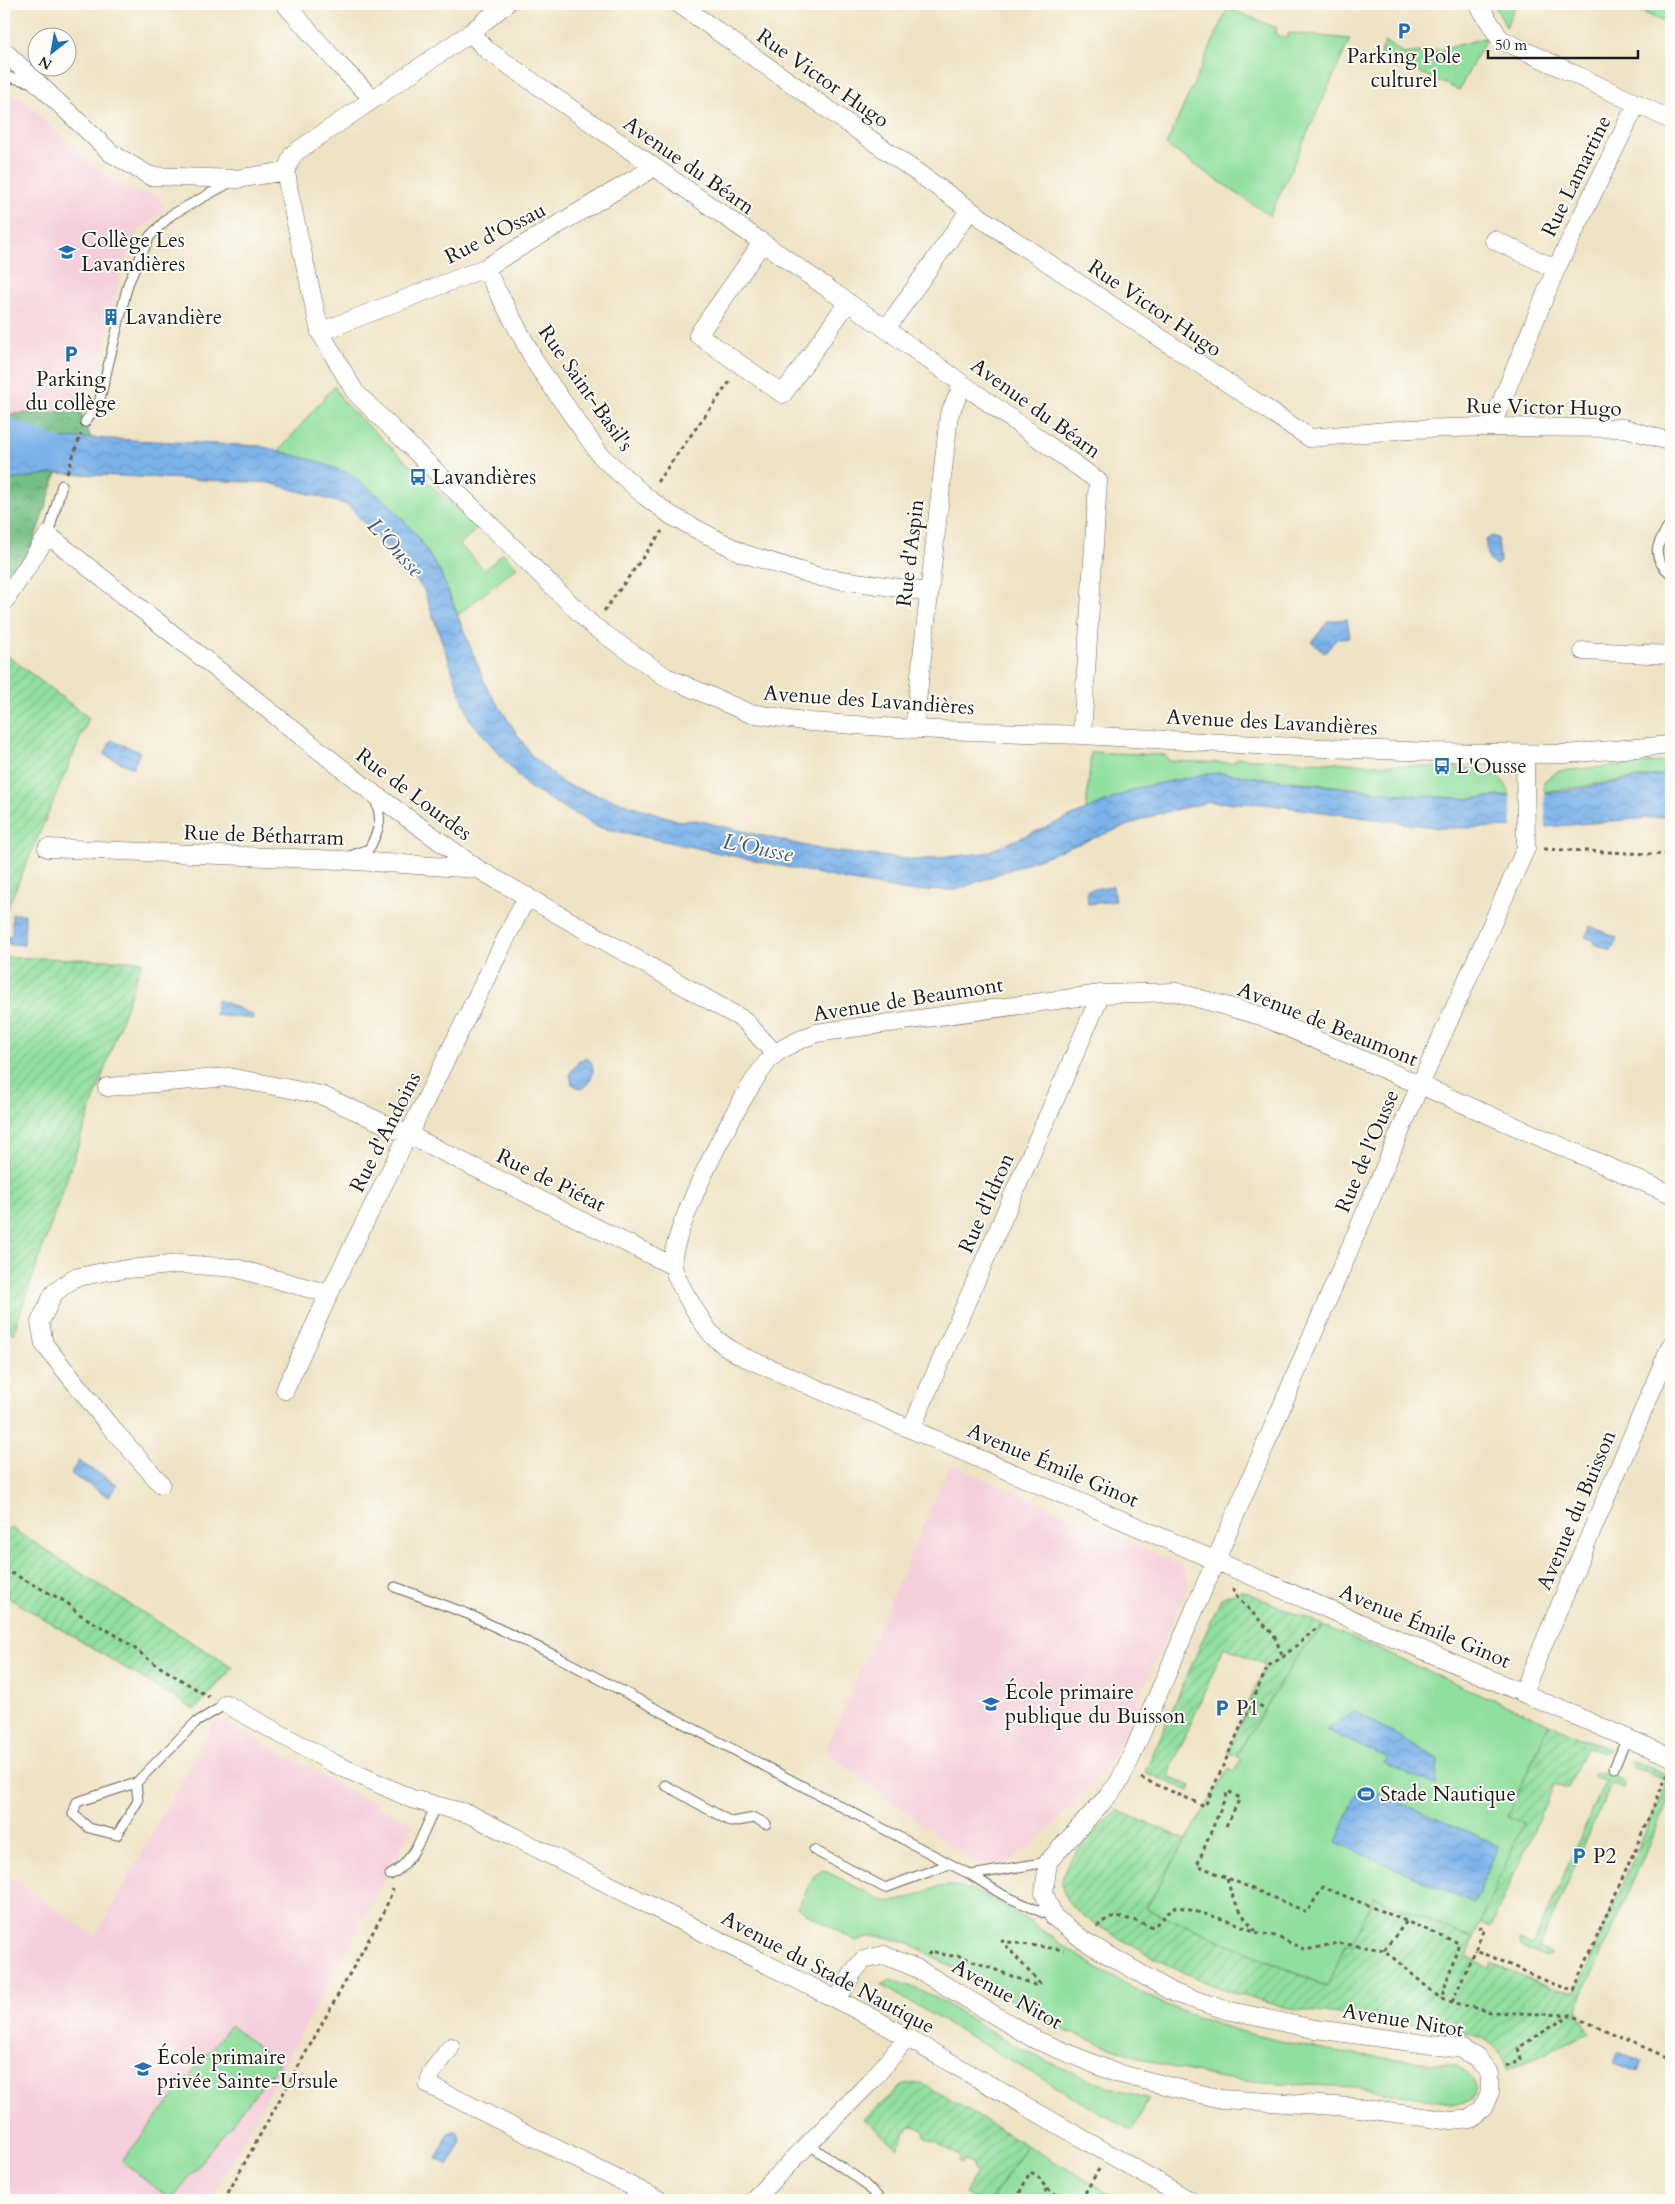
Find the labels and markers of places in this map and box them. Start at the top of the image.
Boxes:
parking icon: Parking Pole culturel [1394,21,1414,41]
place label: Parking Pole culturel [1347,42,1461,95]
place label: Collège Les Lavandières [81,226,185,279]
school or university icon: Collège Les Lavandières [57,242,77,262]
place label: Lavandière [125,303,222,332]
building icon: Lavandière [101,307,121,327]
parking icon: Parking du collège [61,344,81,364]
place label: Parking du collège [26,365,116,418]
place label: Lavandières [432,463,536,492]
bus stop icon: Lavandières [408,467,428,487]
place label: L'Ousse [1456,752,1527,781]
bus stop icon: L'Ousse [1432,756,1452,776]
place label: École primaire publique du Buisson [1005,1678,1186,1731]
school or university icon: École primaire publique du Buisson [981,1694,1001,1714]
place label: P1 [1236,1694,1259,1723]
parking icon: P1 [1212,1698,1232,1718]
place label: Stade Nautique [1380,1780,1516,1809]
sports icon: Stade Nautique [1356,1784,1376,1804]
place label: P2 [1593,1842,1616,1871]
parking icon: P2 [1569,1846,1589,1866]
place label: École primaire privée Sainte-Ursule [157,2043,338,2096]
school or university icon: École primaire privée Sainte-Ursule [133,2059,153,2079]

